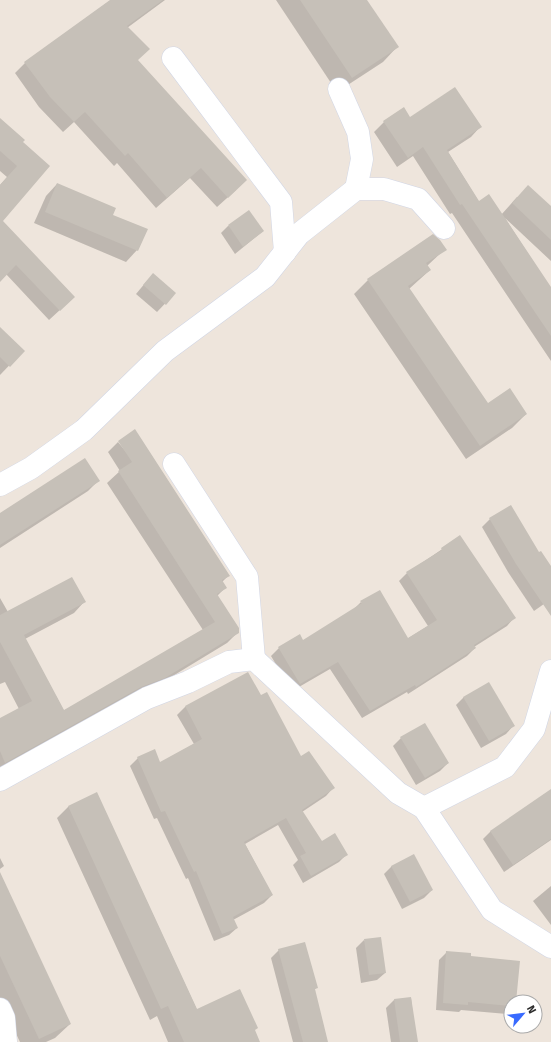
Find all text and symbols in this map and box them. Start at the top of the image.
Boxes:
north arrow [503,994,543,1034]
text: N [524,1003,539,1016]

